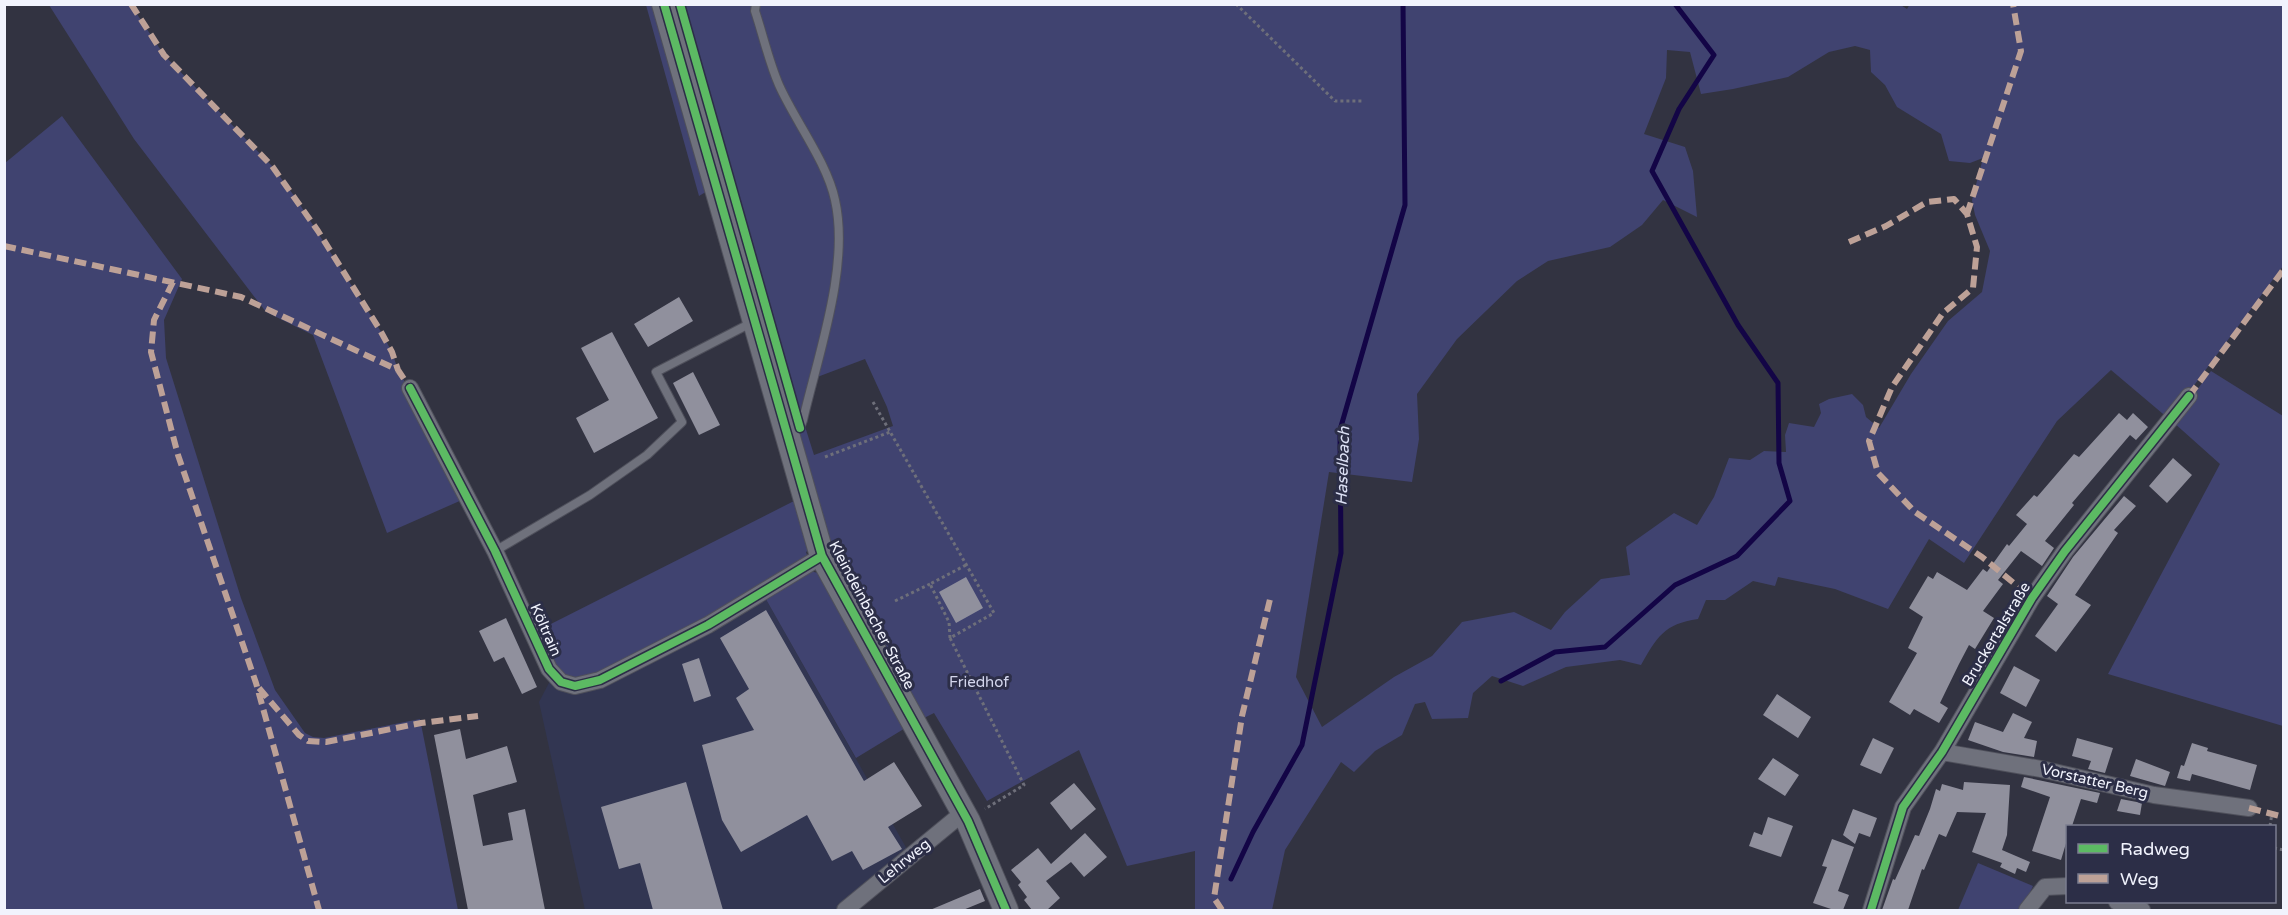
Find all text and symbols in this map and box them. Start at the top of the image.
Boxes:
water label: Haselbach [1332,425,1354,506]
street label: Kleindeinbacher Straße [825,538,919,692]
street label: Bruckertalstraße [1958,579,2034,689]
street label: Költrain [526,601,566,659]
park label: Friedhof [949,673,1009,691]
street label: Vorstatter Berg [2040,760,2150,802]
legend [2066,825,2276,903]
street label: Lehrweg [874,835,934,887]
text: Radweg [2120,838,2190,860]
text: Weg [2120,868,2159,890]

